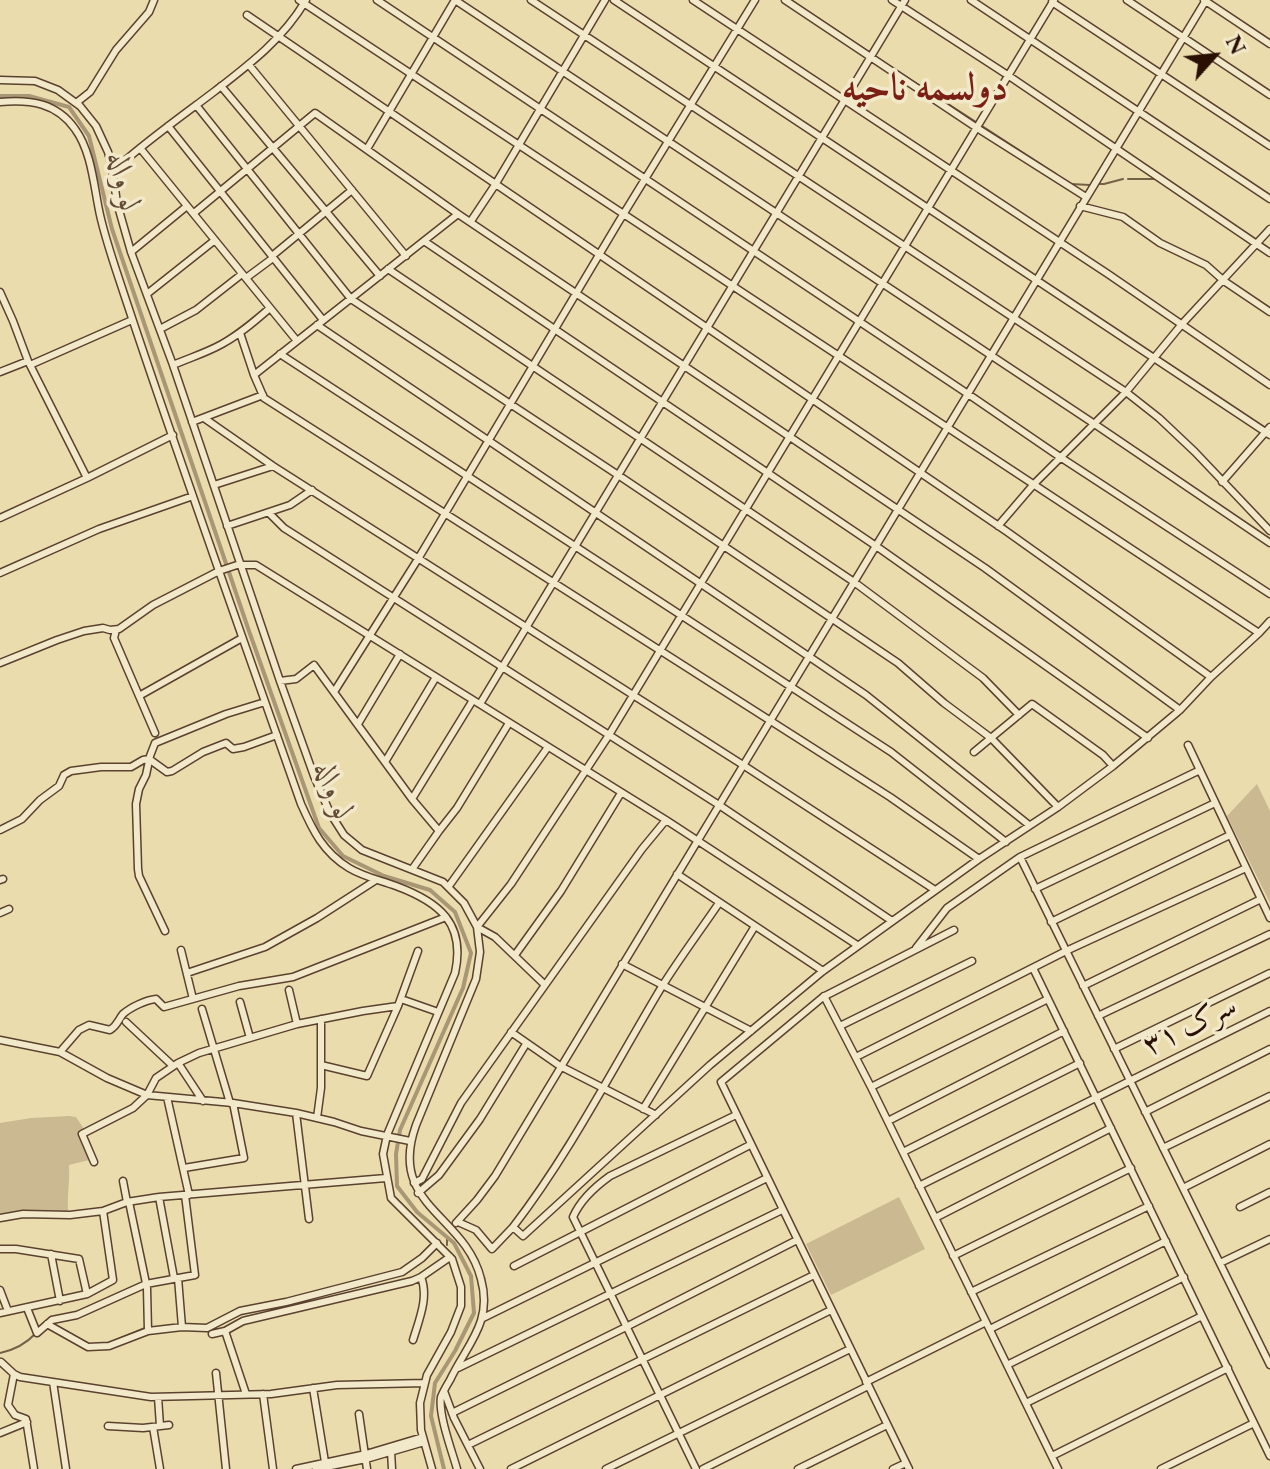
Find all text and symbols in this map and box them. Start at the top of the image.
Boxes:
north arrow [1174,16,1254,96]
text: N [1219,30,1253,59]
district label: دولسمه ناحیه [842,66,1008,112]
water label: لو واله [97,148,149,216]
water label: لو واله [304,756,362,826]
street label: سرک ۳۱ [1137,988,1243,1064]

